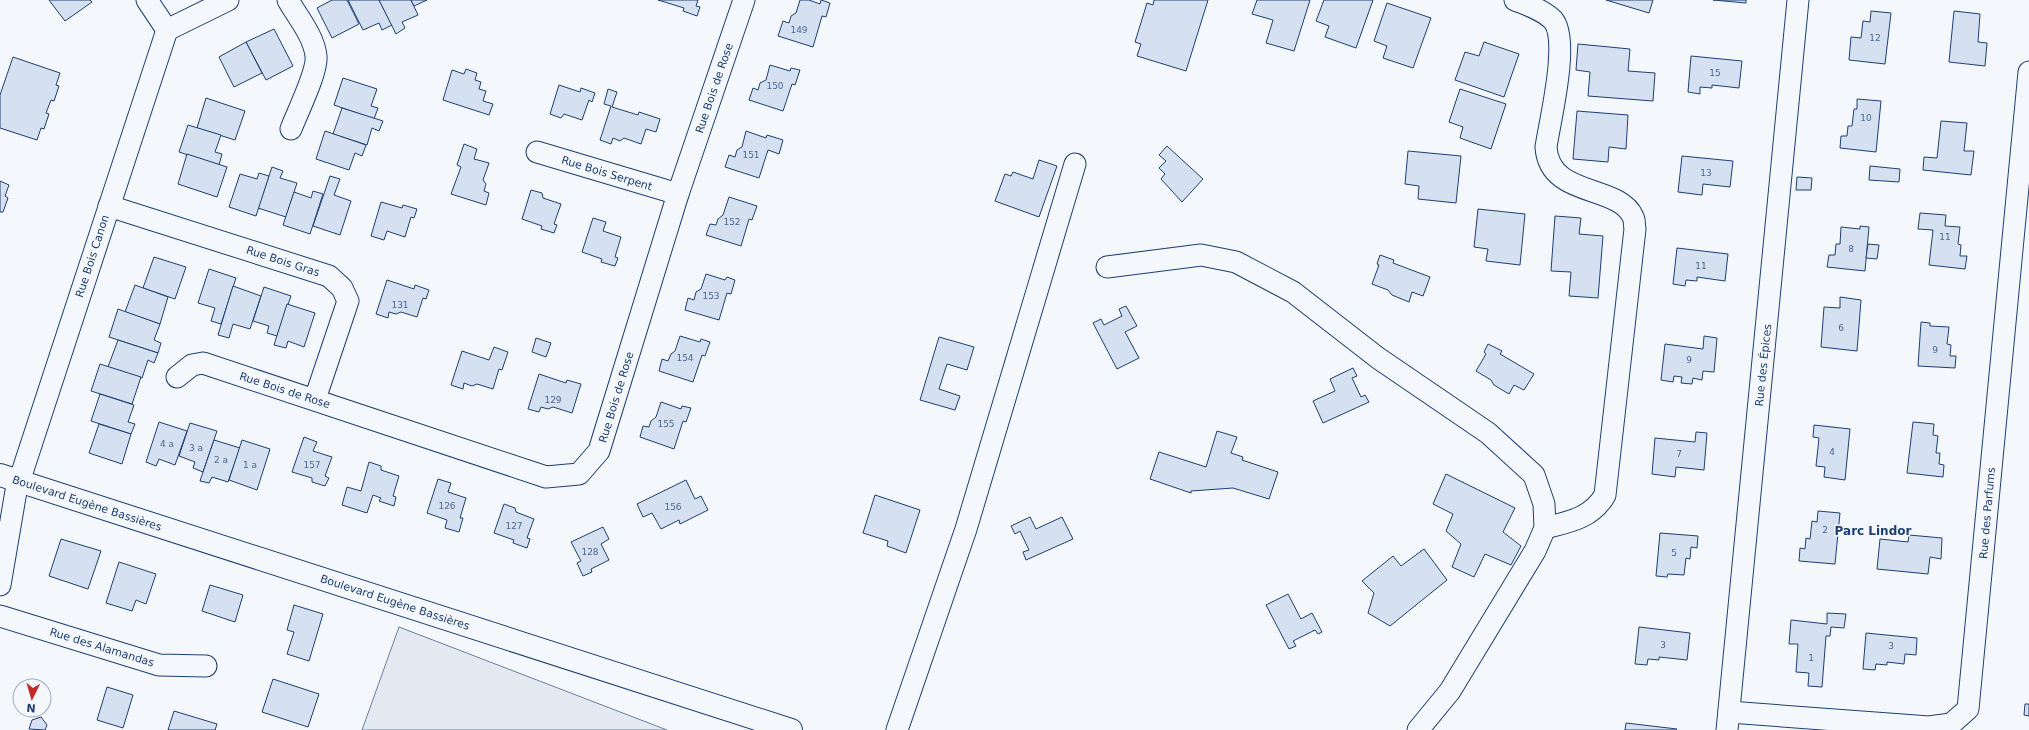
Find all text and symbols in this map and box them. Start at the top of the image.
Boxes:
house number: 149 [790,25,808,35]
house number: 12 [1869,33,1881,43]
street label: Rue Bois de Rose [693,41,736,135]
house number: 15 [1709,68,1721,78]
house number: 150 [766,81,784,91]
house number: 10 [1860,113,1872,123]
house number: 151 [742,150,760,160]
street label: Rue Bois Serpent [560,153,654,194]
house number: 13 [1700,168,1712,178]
street label: Rue Bois Canon [73,213,112,299]
house number: 152 [723,217,741,227]
house number: 11 [1939,232,1951,242]
street label: Rue Bois Gras [244,243,321,280]
house number: 8 [1848,244,1854,254]
house number: 11 [1695,261,1707,271]
house number: 153 [702,291,720,301]
house number: 131 [391,300,409,310]
street label: Rue des Épices [1753,323,1774,407]
house number: 6 [1838,323,1844,333]
house number: 9 [1932,345,1938,355]
street label: Rue Bois de Rose [596,350,637,444]
house number: 154 [676,353,694,363]
house number: 9 [1686,355,1692,365]
street label: Rue Bois de Rose [238,370,332,411]
house number: 129 [544,395,562,405]
house number: 155 [657,419,675,429]
house number: 4 a [160,439,174,449]
house number: 3 a [189,443,203,453]
house number: 4 [1829,447,1835,457]
house number: 7 [1676,449,1682,459]
house number: 2 a [214,455,228,465]
house number: 1 a [243,460,257,470]
house number: 157 [303,460,321,470]
street label: Rue des Parfums [1977,466,1998,559]
street label: Boulevard Eugène Bassières [10,473,163,534]
house number: 126 [438,501,456,511]
house number: 156 [664,502,682,512]
house number: 127 [505,521,523,531]
district label: Parc Lindor [1835,524,1911,538]
house number: 2 [1822,525,1828,535]
house number: 128 [581,547,599,557]
house number: 5 [1671,548,1677,558]
street label: Boulevard Eugène Bassières [318,572,471,633]
street label: Rue des Alamandas [48,625,156,670]
house number: 3 [1660,640,1666,650]
house number: 3 [1888,641,1894,651]
house number: 1 [1808,653,1814,663]
north arrow [12,678,52,718]
text: N [26,701,36,714]

